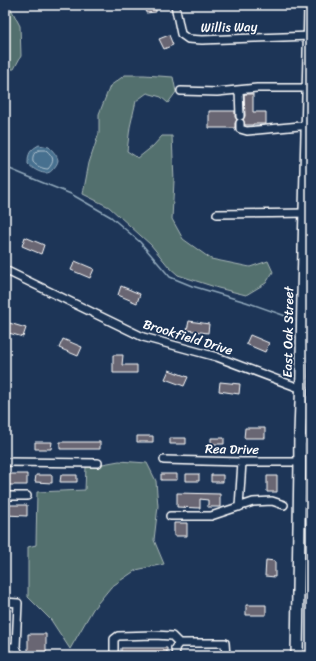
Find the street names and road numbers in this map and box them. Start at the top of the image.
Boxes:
street label: Willis Way [200,15,258,39]
street label: East Oak Street [276,285,300,378]
street label: Brookfield Drive [140,312,236,362]
street label: Rea Drive [205,437,259,461]

